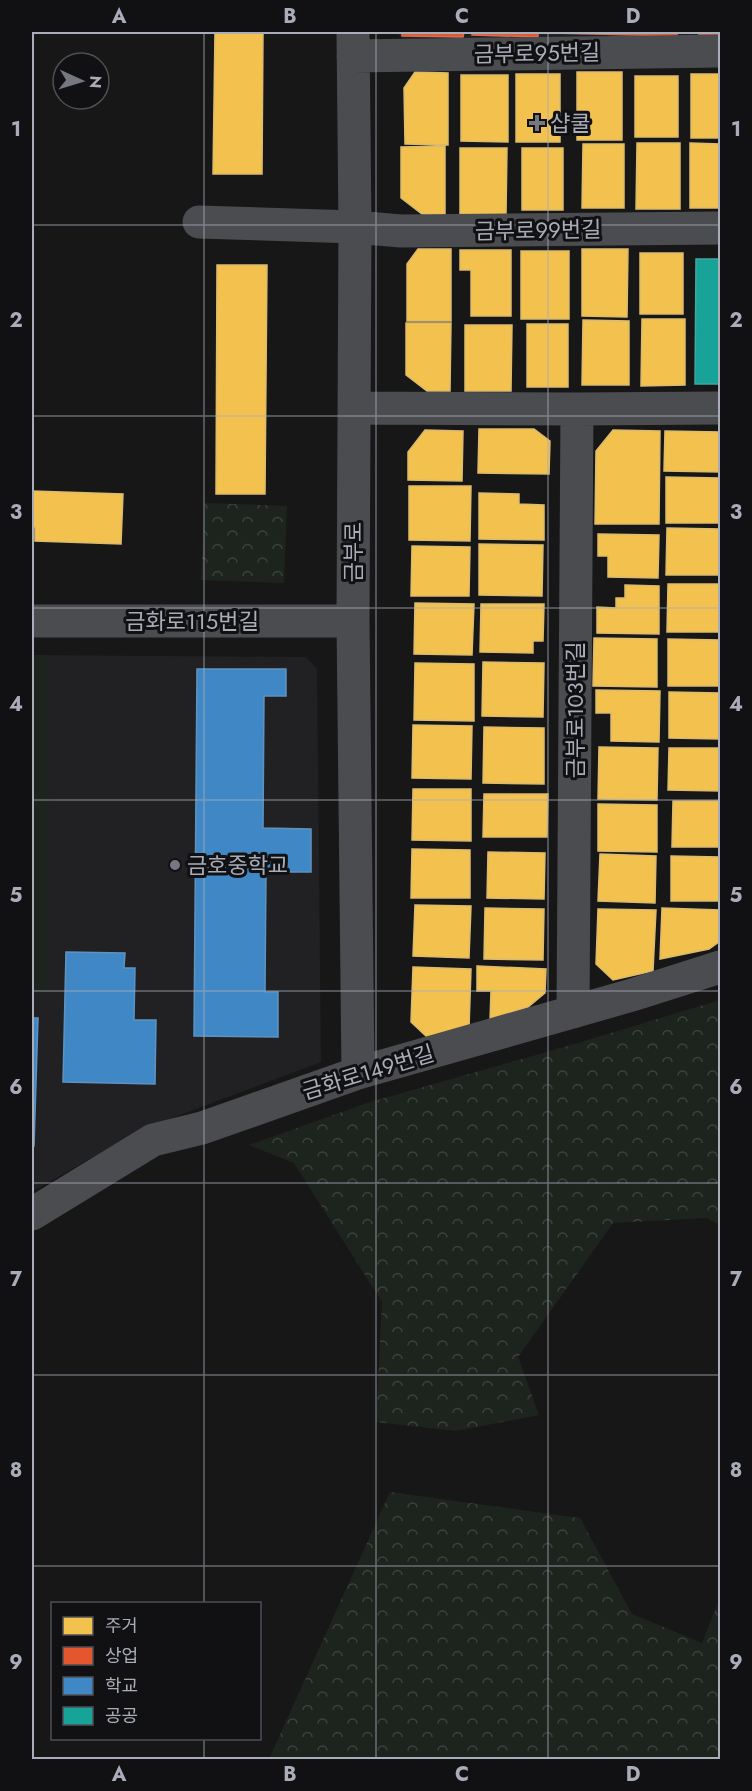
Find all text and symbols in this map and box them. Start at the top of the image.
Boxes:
text: A [111,2,127,31]
text: B [283,2,297,31]
text: C [455,2,469,31]
text: D [626,2,640,31]
street label: 금부로95번길 [474,36,600,70]
north arrow [51,51,111,111]
text: N [84,75,107,89]
place label: 샵쿨 [550,107,590,139]
marker: 샵쿨 [528,114,546,132]
text: 1 [11,115,21,144]
text: 1 [731,115,741,144]
street label: 금부로99번길 [474,213,602,247]
text: 2 [9,306,23,335]
text: 2 [729,306,743,335]
text: 3 [10,498,22,527]
text: 3 [730,498,742,527]
street label: 금부로 [337,522,369,582]
street label: 금화로115번길 [125,605,259,637]
street label: 금부로103번길 [559,642,591,778]
text: 4 [9,690,23,719]
text: 4 [729,690,743,719]
place label: 금호중학교 [187,849,288,881]
marker: 금호중학교 [168,858,182,872]
text: 5 [10,881,23,910]
text: 5 [730,881,743,910]
street label: 금화로149번길 [298,1037,438,1107]
text: 6 [9,1073,23,1102]
text: 6 [729,1073,743,1102]
text: 7 [10,1265,23,1294]
text: 7 [730,1265,743,1294]
text: 8 [10,1456,22,1485]
text: 8 [730,1456,742,1485]
legend [51,1602,261,1740]
text: 주거 [105,1613,138,1639]
text: 상업 [105,1643,138,1669]
text: 9 [9,1648,23,1677]
text: 9 [729,1648,743,1677]
text: 학교 [105,1673,138,1699]
text: 공공 [105,1703,138,1729]
text: A [111,1760,127,1789]
text: B [283,1760,297,1789]
text: C [455,1760,469,1789]
text: D [626,1760,640,1789]

